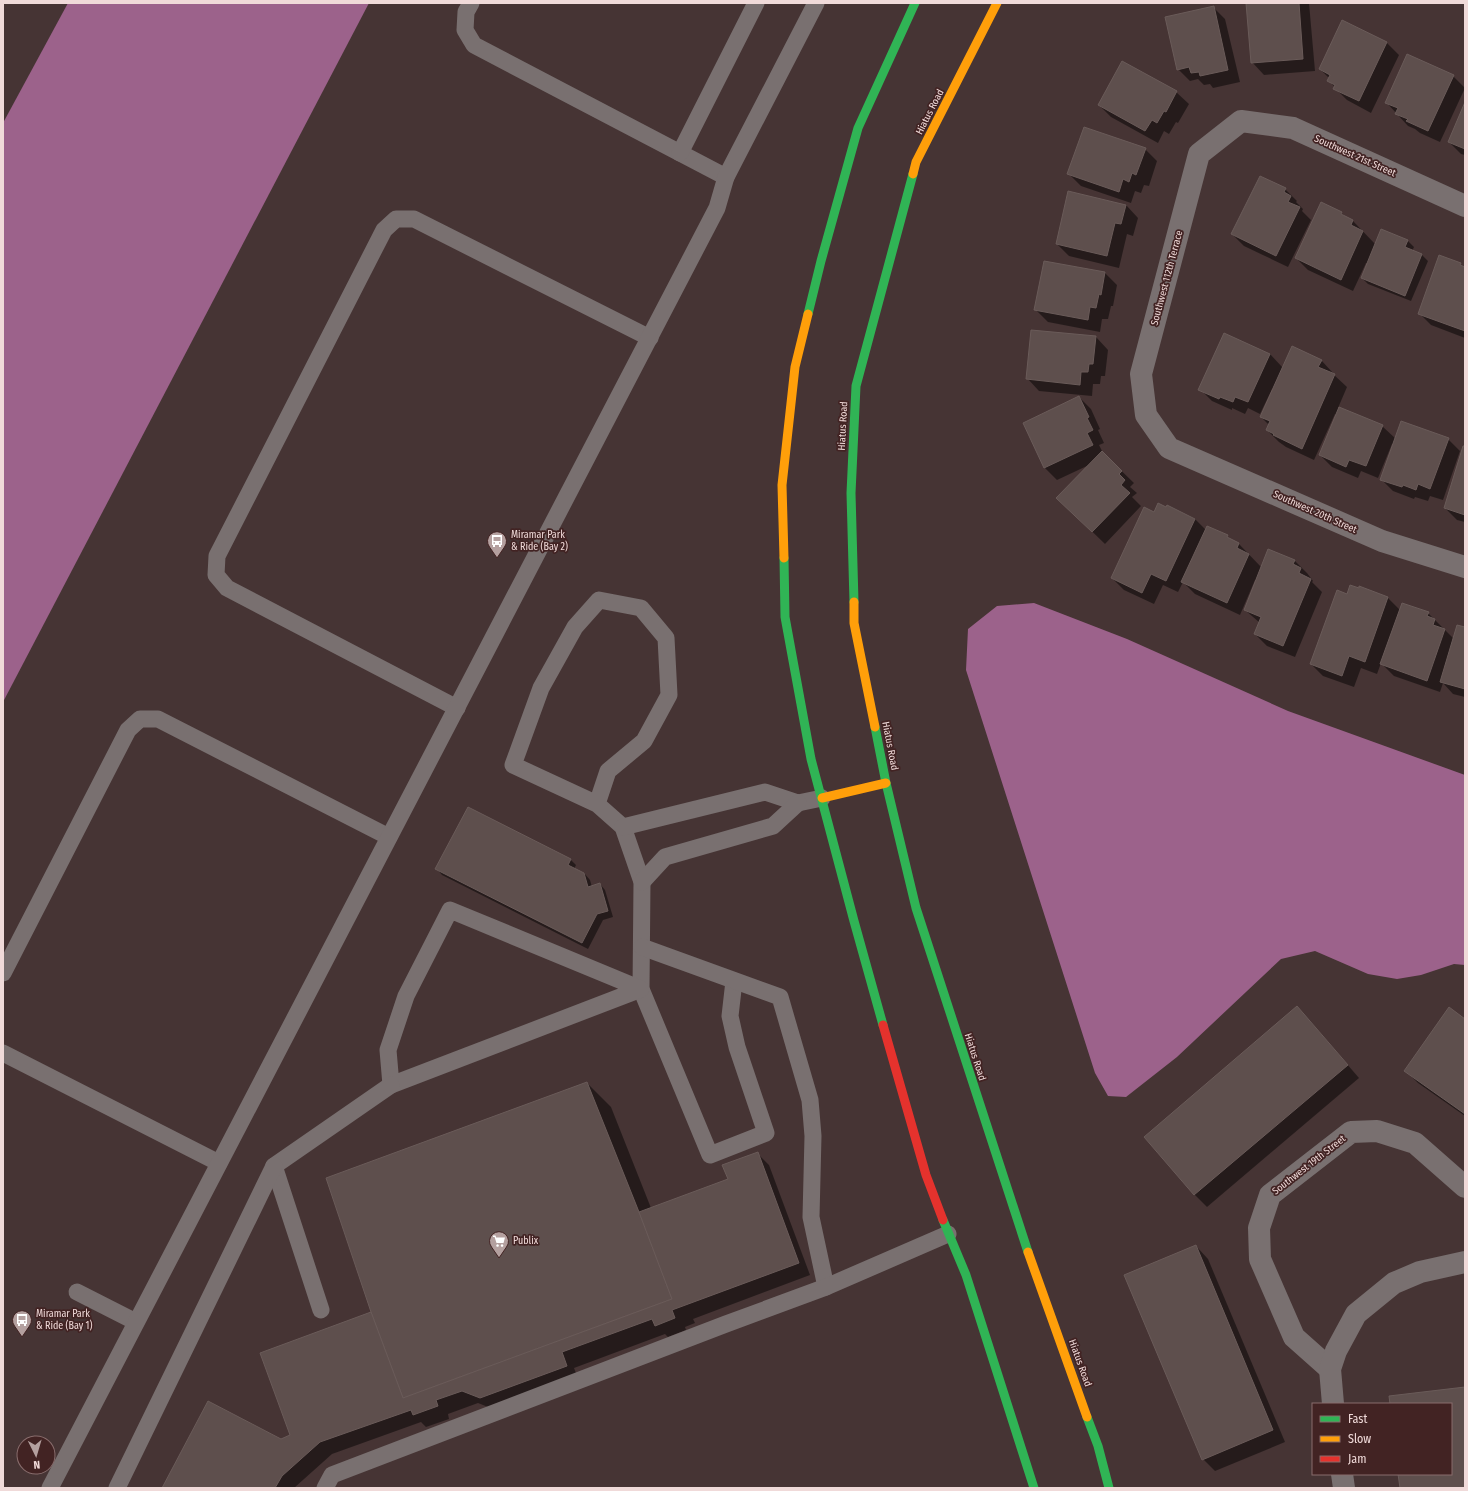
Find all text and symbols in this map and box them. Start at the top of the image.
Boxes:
street label: Hiatus Road [913,87,947,137]
street label: Southwest 21st Street [1312,133,1398,180]
street label: Southwest 112th Terrace [1149,229,1185,327]
street label: Hiatus Road [836,401,850,451]
street label: Southwest 20th Street [1271,488,1359,536]
place label: Miramar Park & Ride (Bay 2) [511,529,568,553]
bus stop icon: Miramar Park & Ride (Bay 2) [486,530,508,558]
street label: Hiatus Road [879,721,901,771]
street label: Hiatus Road [962,1032,988,1082]
street label: Southwest 19th Street [1270,1132,1349,1197]
supermarket icon: Publix [488,1230,510,1258]
place label: Publix [513,1235,539,1247]
place label: Miramar Park & Ride (Bay 1) [36,1308,92,1332]
bus stop icon: Miramar Park & Ride (Bay 1) [11,1309,33,1337]
street label: Hiatus Road [1066,1338,1094,1388]
legend [1312,1403,1452,1475]
text: Fast [1348,1412,1367,1426]
text: Slow [1348,1432,1371,1446]
north arrow [16,1435,56,1475]
text: Jam [1348,1452,1366,1466]
text: N [33,1458,41,1471]

